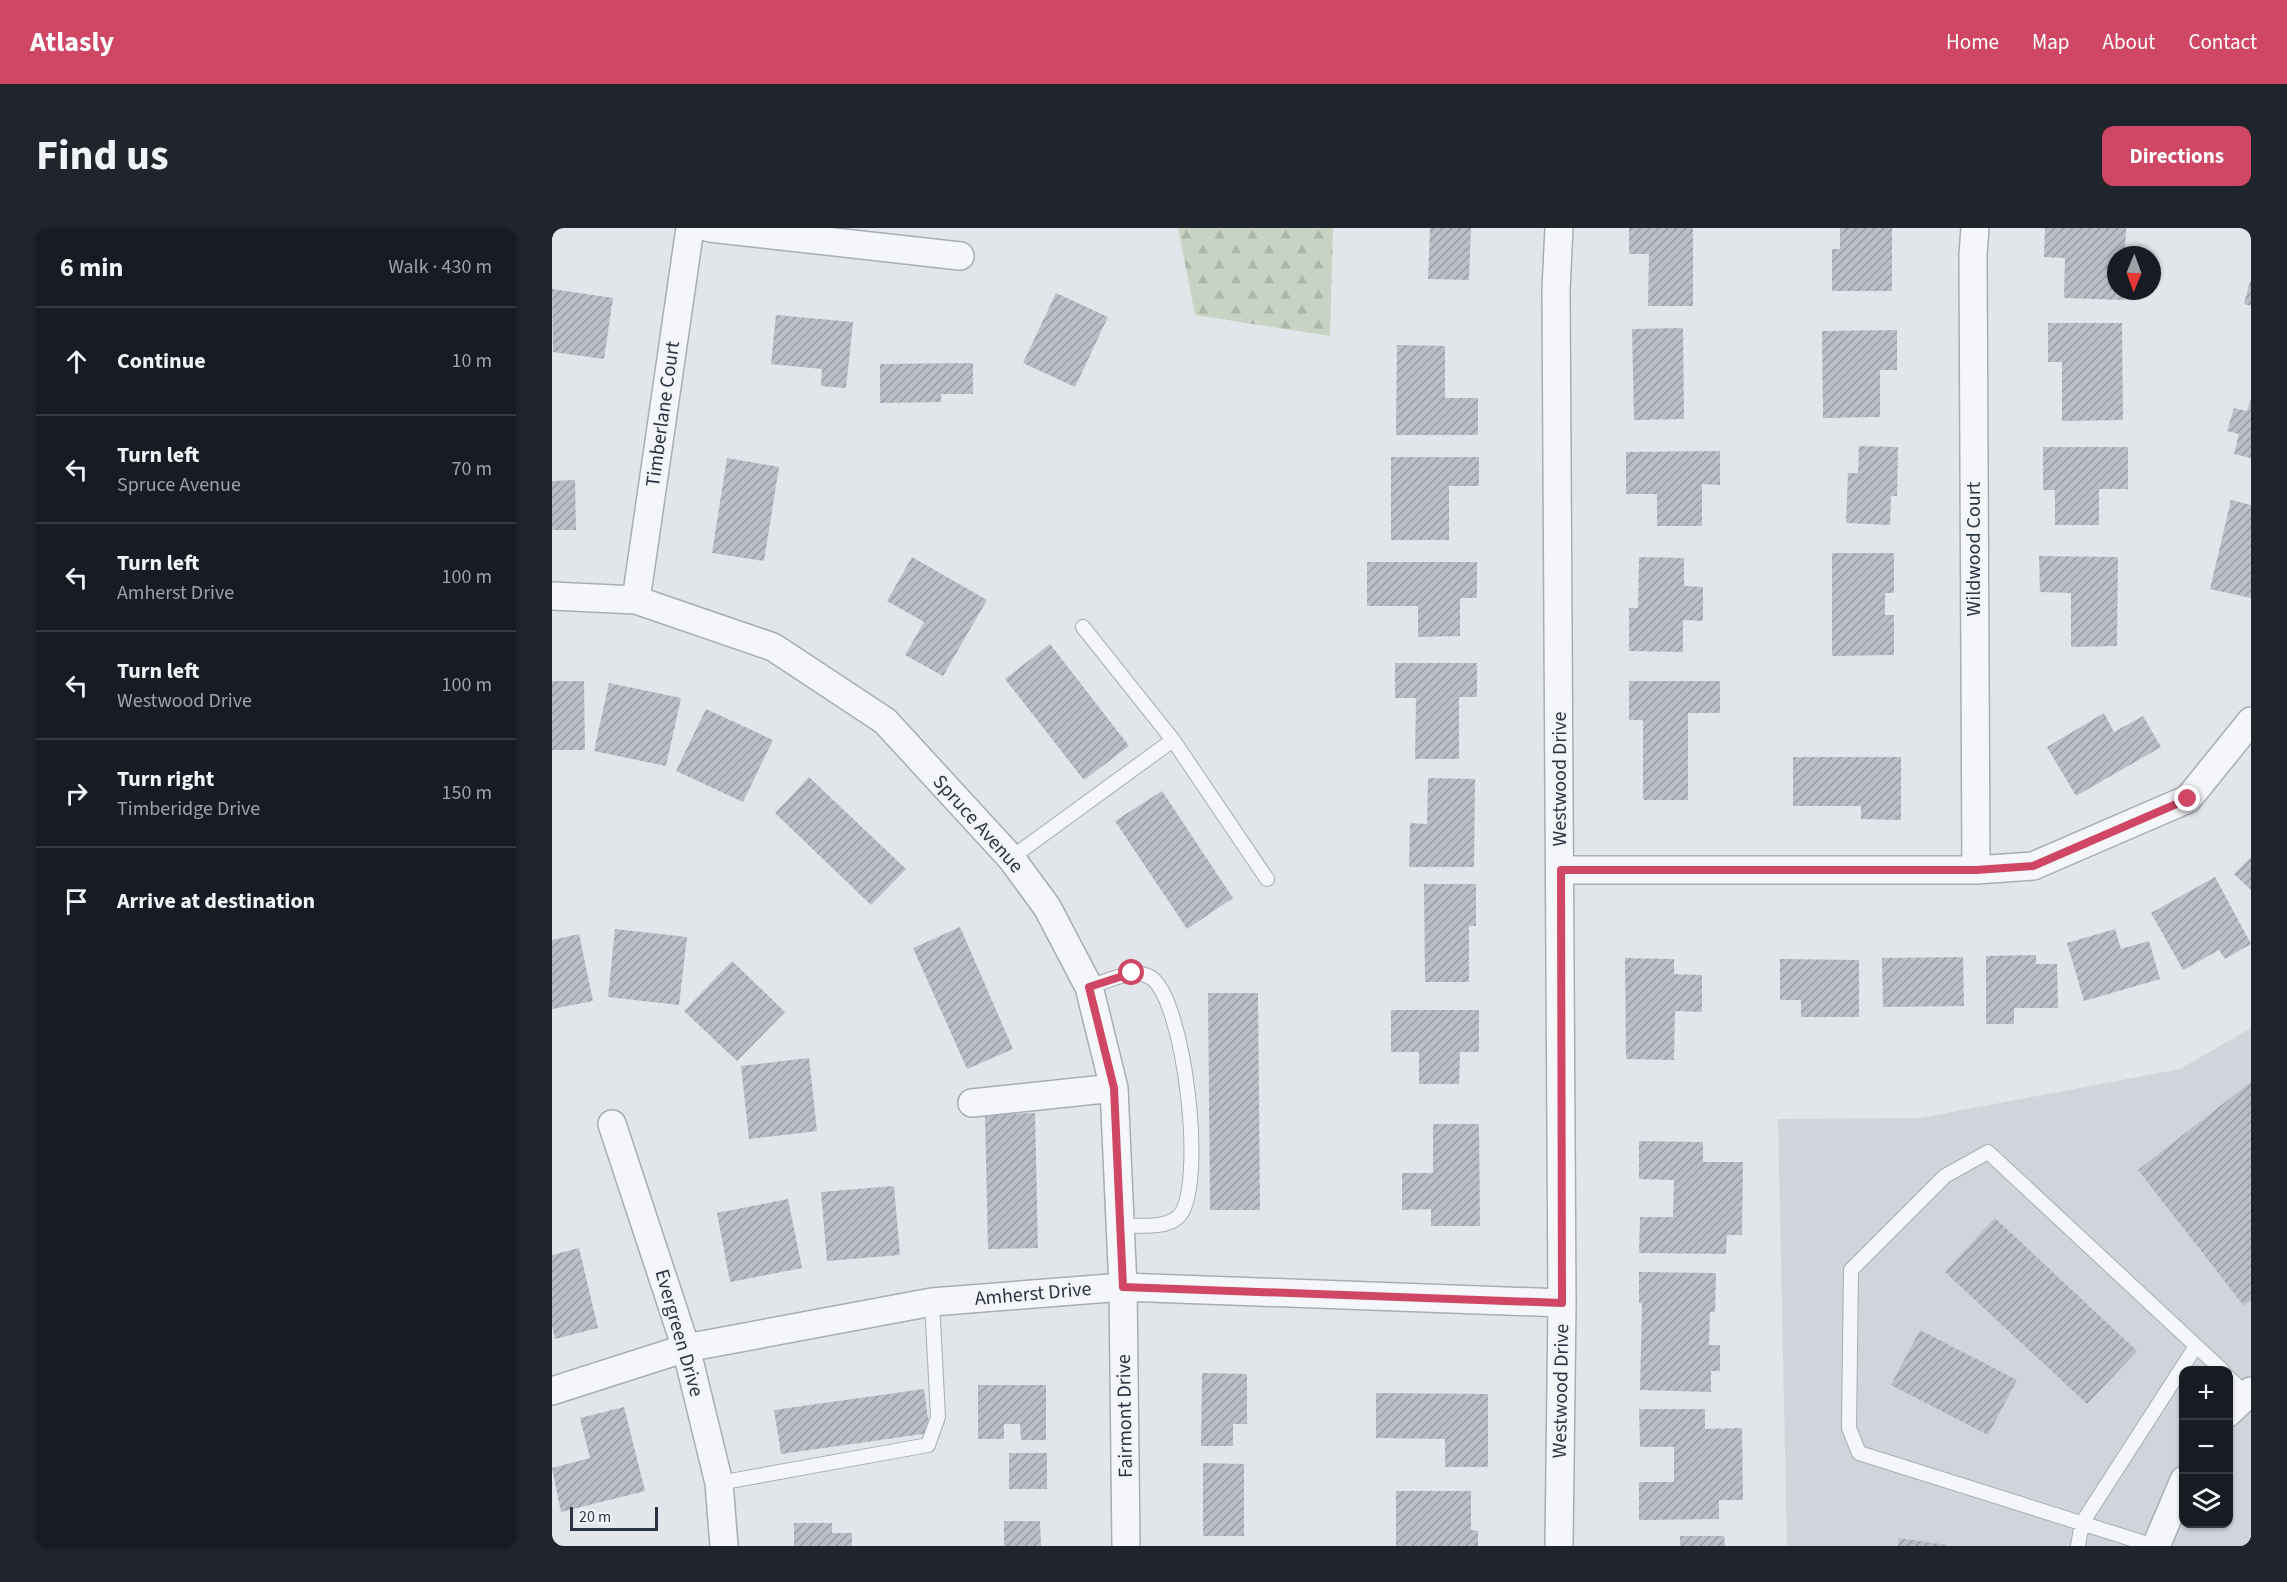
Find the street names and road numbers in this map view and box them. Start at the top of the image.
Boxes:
street label: Timberlane Court [639,339,687,489]
street label: Wildwood Court [1960,481,1988,616]
street label: Westwood Drive [1546,712,1574,846]
street label: Spruce Avenue [926,769,1030,879]
street label: Evergreen Drive [647,1266,711,1400]
street label: Amherst Drive [973,1275,1093,1313]
street label: Westwood Drive [1546,1323,1576,1459]
street label: Fairmont Drive [1110,1354,1140,1478]

